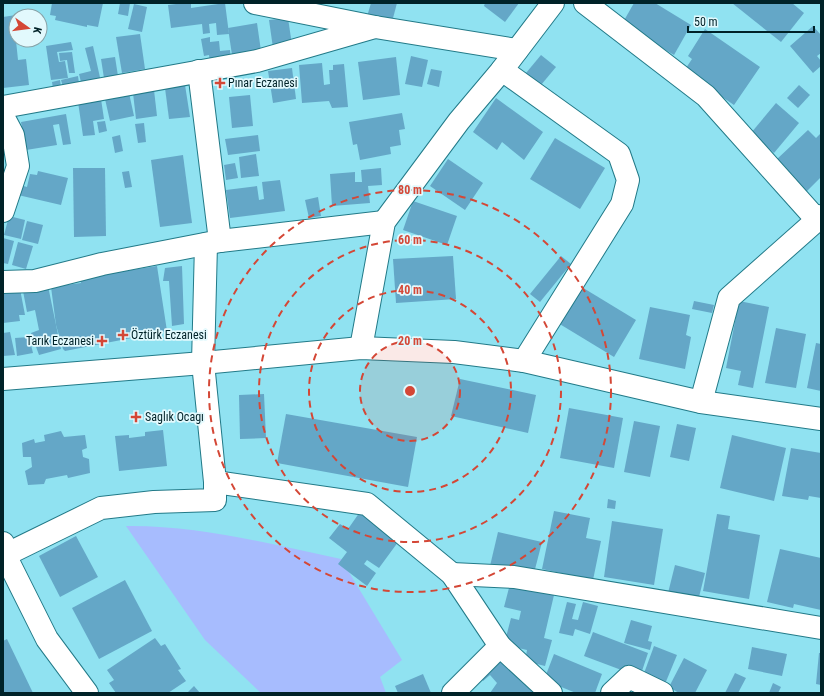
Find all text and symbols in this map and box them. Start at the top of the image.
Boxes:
north arrow [8,8,48,48]
scale bar [688,8,814,34]
text: 50 m [694,15,718,29]
text: K [30,26,44,36]
place label: Pınar Eczanesi [228,76,298,90]
marker: Pınar Eczanesi [215,78,225,88]
text: 80 m [398,183,422,197]
text: 60 m [398,233,422,247]
text: 40 m [398,283,422,297]
place label: Öztürk Eczanesi [131,327,207,342]
marker: Öztürk Eczanesi [118,330,128,340]
place label: Tarık Eczanesi [26,334,94,348]
text: 20 m [398,334,422,348]
marker: Tarık Eczanesi [97,336,107,346]
centre of rings [403,384,417,398]
place label: Saglık Ocagı [145,410,204,424]
marker: Saglık Ocagı [130,411,142,423]

